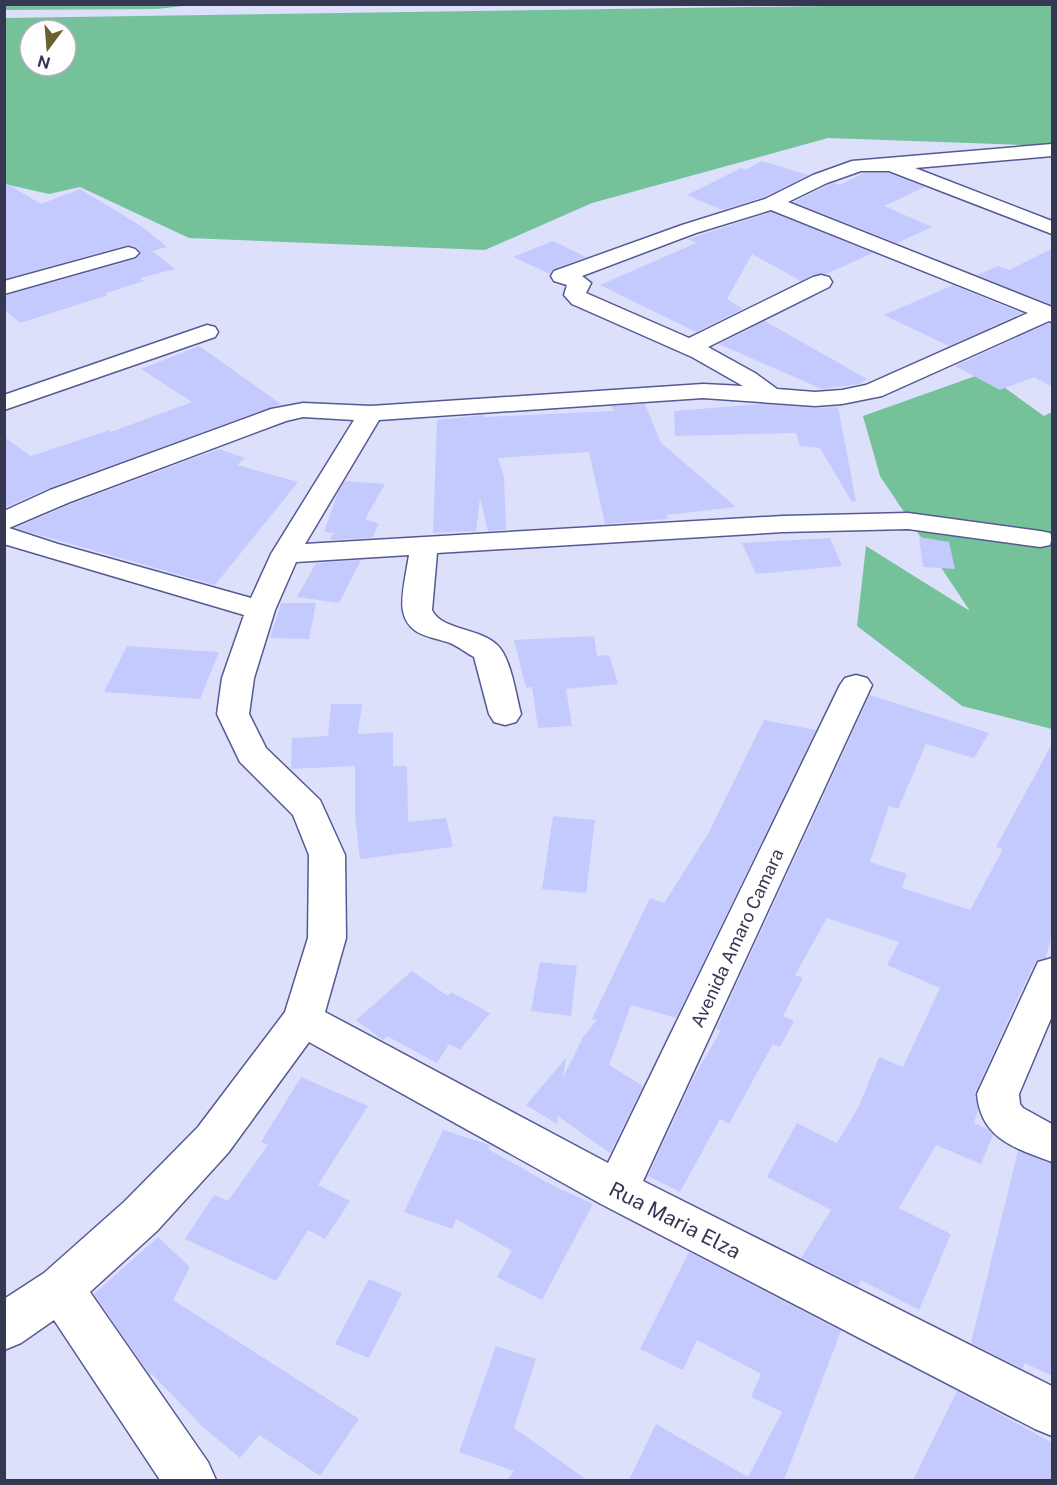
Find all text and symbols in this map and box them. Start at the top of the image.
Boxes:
north arrow [18,18,78,78]
text: N [35,51,53,73]
street label: Avenida Amaro Camara [686,845,788,1031]
street label: Rua Maria Elza [605,1176,745,1264]

